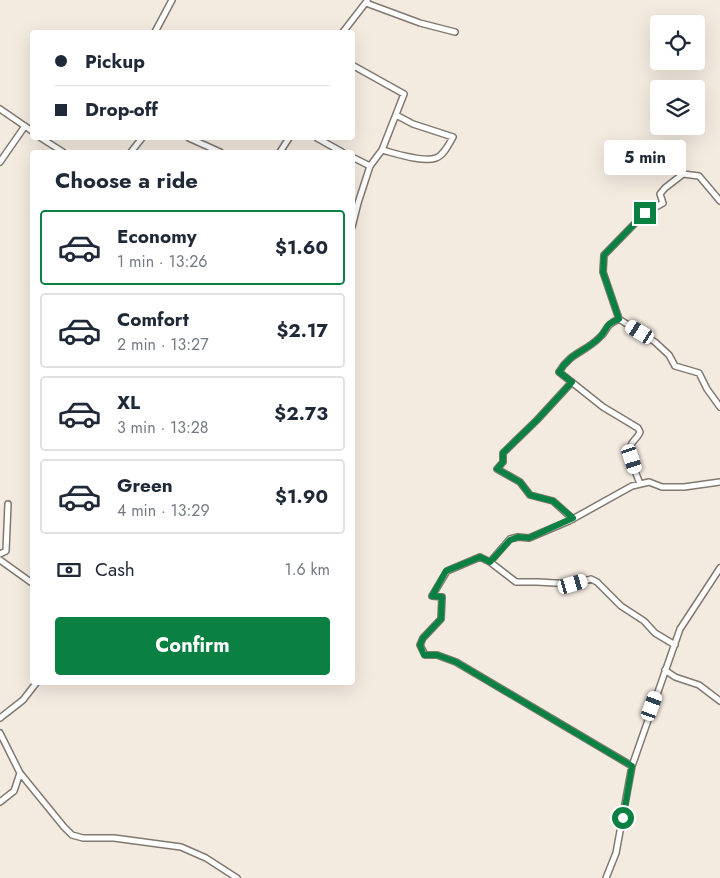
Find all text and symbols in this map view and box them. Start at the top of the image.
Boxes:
map controls [650,15,705,135]
button: locate [650,15,705,70]
text: Pickup [85,48,145,75]
button: layers [650,80,705,135]
text: Drop-off [85,96,158,123]
callout: 5 min [604,140,686,176]
text: 5 min [624,146,666,169]
text: Choose a ride [55,164,198,196]
route end [634,202,656,224]
text: Economy [117,223,197,250]
icon: car [57,225,102,270]
text: $1.60 [275,234,328,261]
text: 1 min · 13:26 [117,250,208,273]
text: Comfort [117,306,189,333]
icon: car [57,308,102,353]
text: $2.17 [276,317,328,344]
car [623,318,656,346]
text: 2 min · 13:27 [117,333,209,356]
text: XL [117,389,140,416]
icon: car [57,391,102,436]
text: $2.73 [274,400,328,427]
text: 3 min · 13:28 [117,416,209,439]
car [620,442,643,476]
text: Green [117,472,173,499]
icon: car [57,474,102,519]
text: $1.90 [275,483,328,510]
text: 4 min · 13:29 [117,499,210,522]
icon: cash [55,556,83,584]
text: Cash [95,556,135,583]
text: 1.6 km [284,558,330,581]
car [556,573,589,595]
button: Confirm [55,617,330,675]
car [639,689,664,723]
route start [612,807,634,829]

